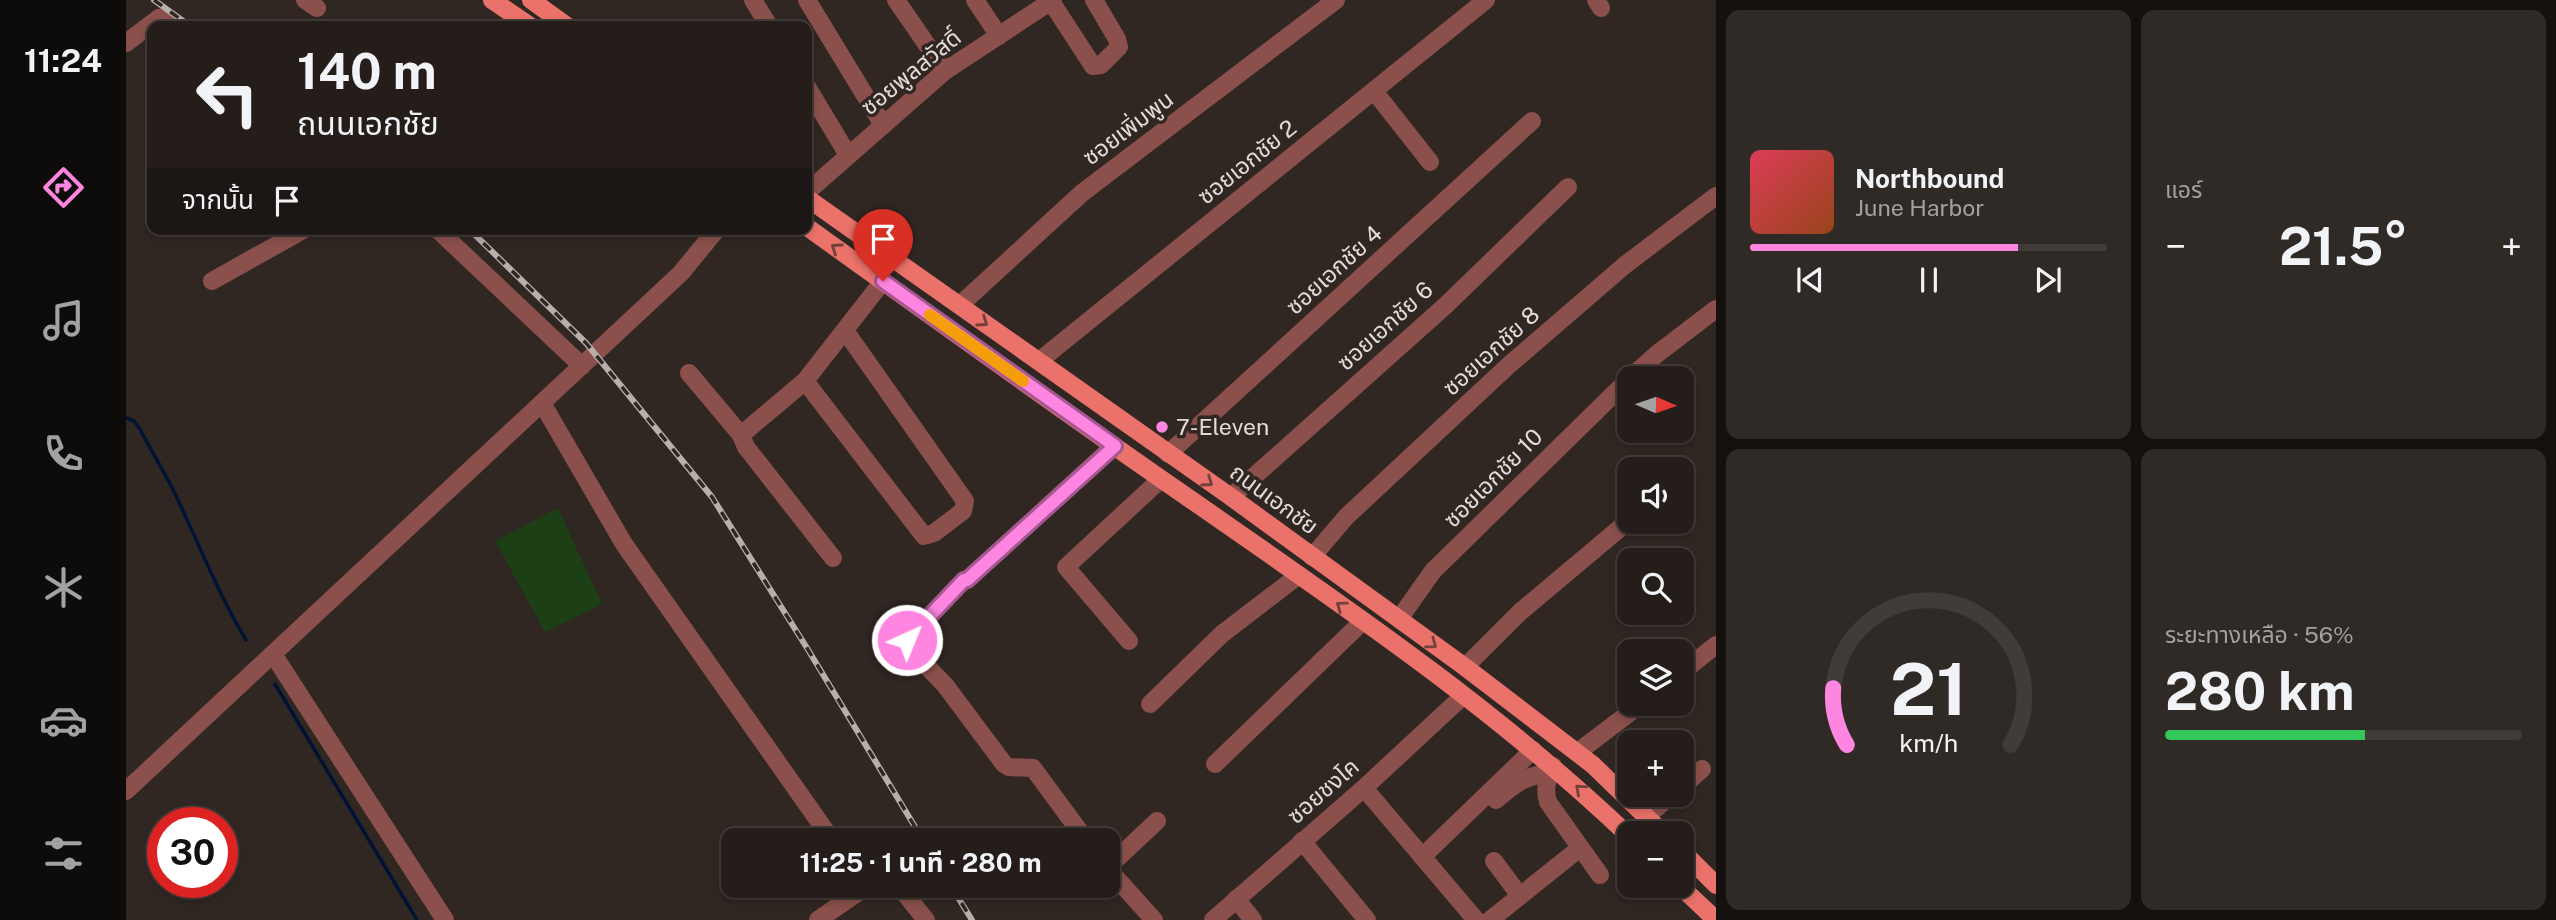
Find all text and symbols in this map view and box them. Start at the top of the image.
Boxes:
street label: ซอยพูลสวัสดิ์ [855,23,967,122]
text: 11:24 [24,42,102,79]
text: 140 m [297,42,437,100]
icon: left [182,49,273,140]
street label: ซอยเพิ่มพูน [1077,84,1179,172]
text: ถนนเอกชัย [297,105,439,142]
street label: ซอยเอกชัย 2 [1192,114,1301,209]
icon: directions [39,163,88,212]
text: Northbound [1855,163,2004,194]
text: แอร์ [2165,176,2202,203]
icon: arrive [268,182,306,220]
text: จากนั้น [182,184,254,215]
text: June Harbor [1855,194,1984,221]
pin [853,209,913,281]
text: 21.5° [2279,216,2408,277]
icon: arrive [864,220,902,258]
street label: ซอยเอกชัย 4 [1280,220,1387,320]
text: − [2165,224,2186,269]
text: + [2501,224,2522,269]
one-way arrow [831,244,844,256]
icon: previous [1791,261,1829,299]
icon: pause [1910,261,1948,299]
icon: next [2029,261,2067,299]
street label: ซอยเอกชัย 6 [1331,276,1438,376]
icon: music [39,296,88,345]
street label: ซอยเอกชัย 8 [1437,300,1544,401]
one-way arrow [975,314,988,326]
north arrow [1617,366,1694,443]
map controls [1617,366,1694,898]
place label: 7-Eleven [1176,413,1269,440]
marker: 7-Eleven [1154,419,1170,435]
street label: ซอยเอกชัย 10 [1438,423,1548,533]
icon: phone [39,429,88,478]
button: sound [1617,457,1694,534]
street label: ถนนเอกชัย [1225,458,1323,539]
one-way arrow [1201,474,1214,487]
button: search [1617,548,1694,625]
icon: climate [39,563,88,612]
one-way arrow [1336,602,1349,614]
position arrow [870,603,944,677]
text: ระยะทางเหลือ · 56% [2165,621,2354,648]
one-way arrow [1424,636,1437,649]
button: layers [1617,639,1694,716]
text: 21 [1890,647,1967,732]
text: 280 km [2165,661,2355,722]
icon: car [39,696,88,745]
text: km/h [1899,728,1958,758]
button: + [1617,730,1694,807]
street label: ซอยชงโค [1281,752,1364,829]
one-way arrow [1575,785,1588,798]
speed limit sign: 30 [147,807,238,898]
button: − [1617,821,1694,898]
icon: filters [39,829,88,878]
text: 11:25 · 1 นาที · 280 m [799,847,1042,878]

